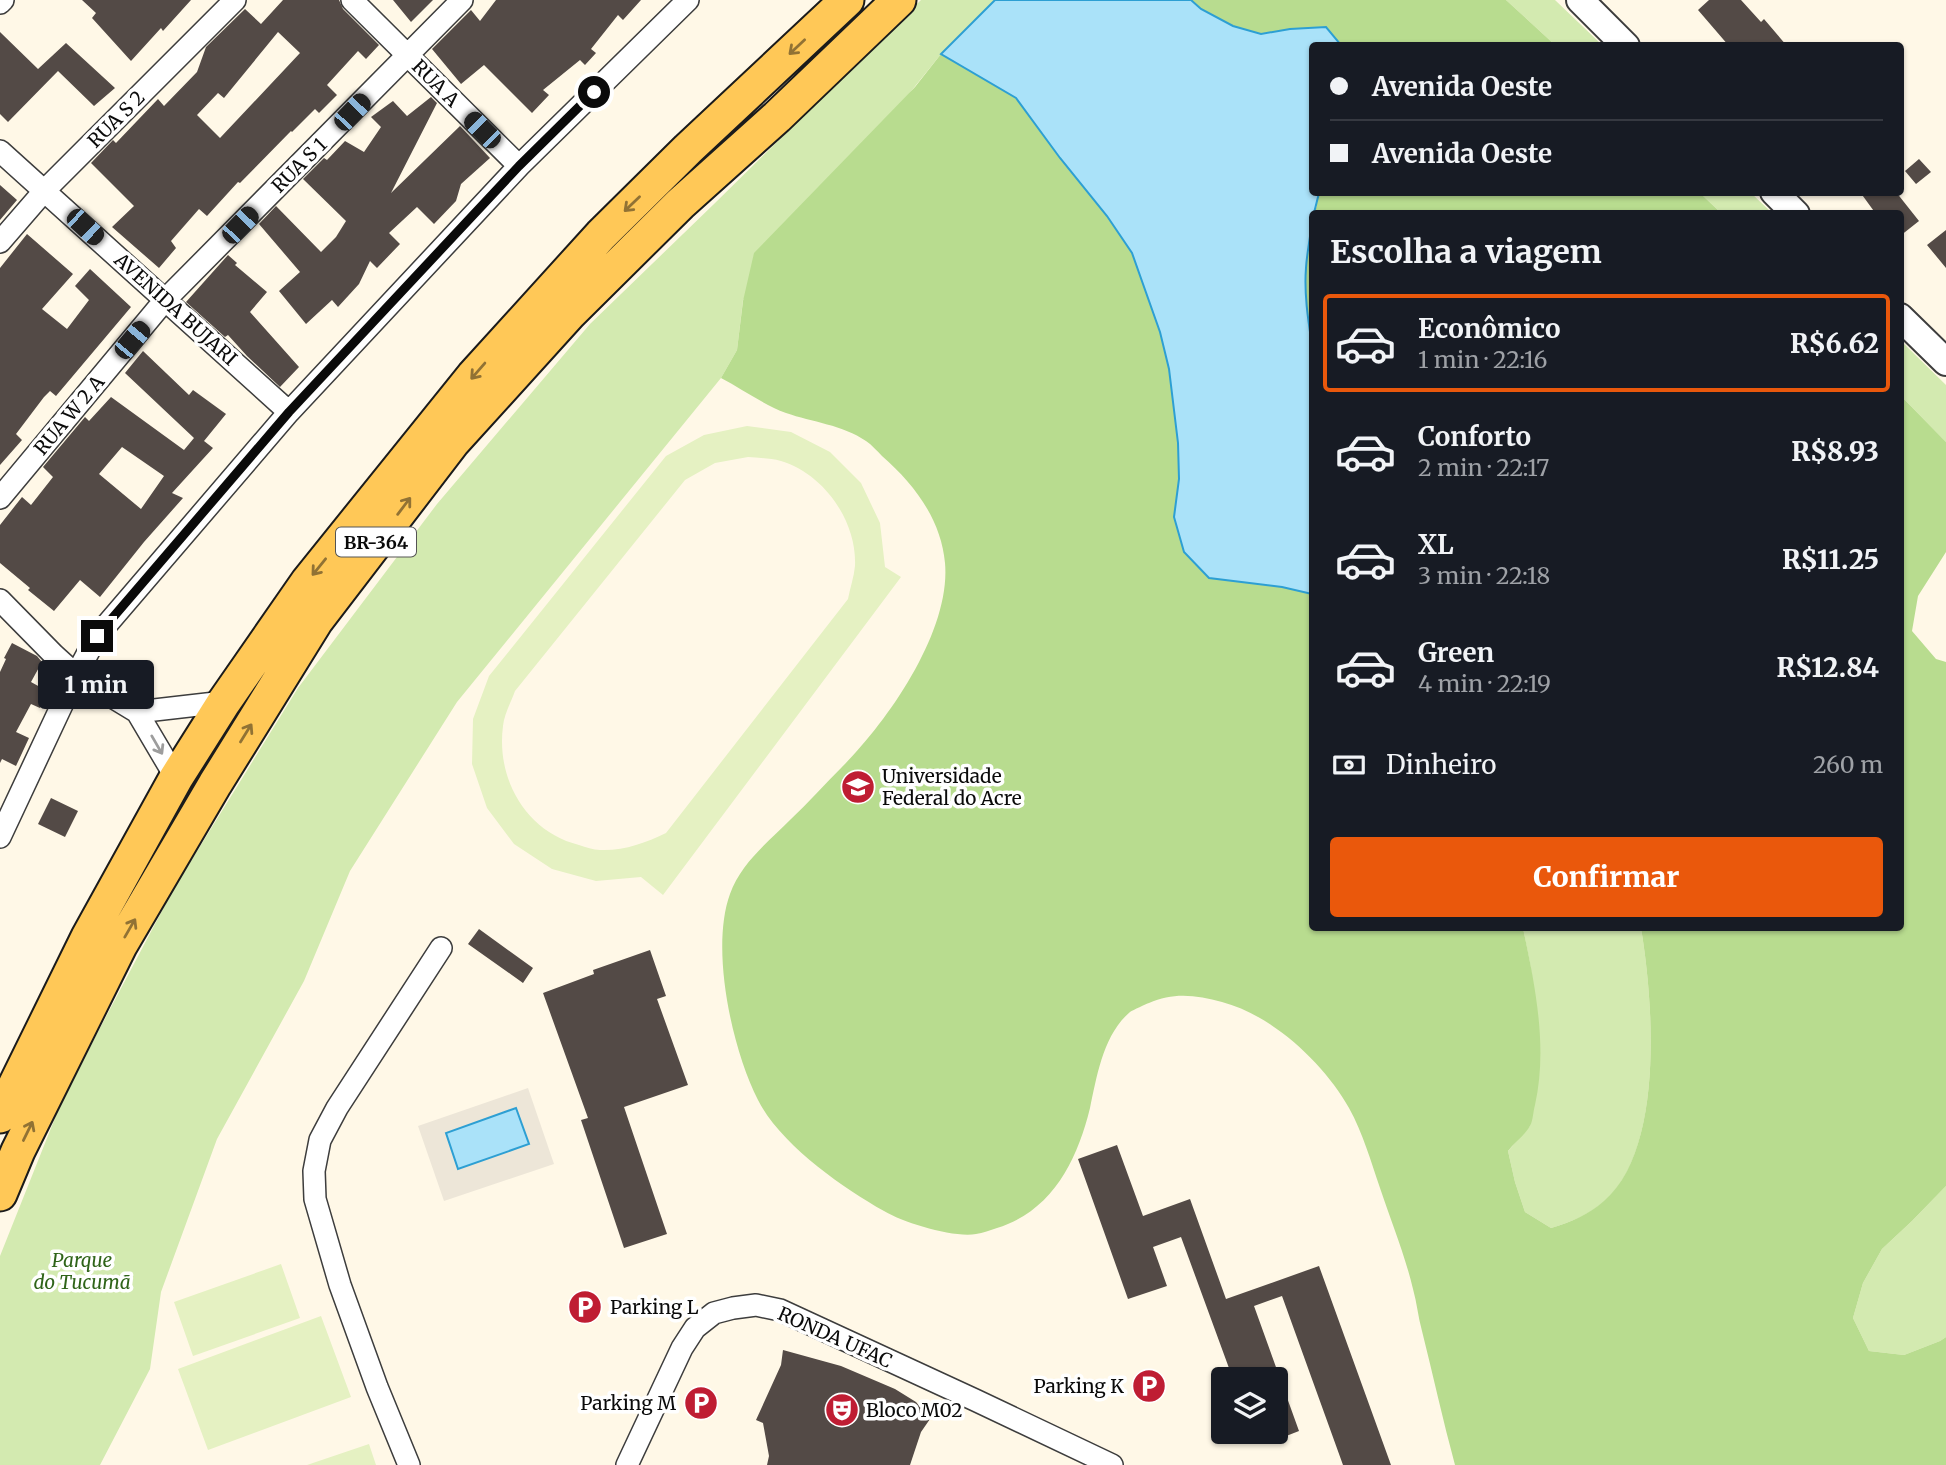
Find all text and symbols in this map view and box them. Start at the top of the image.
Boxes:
one-way arrow [789,38,806,55]
street label: RUA A [407,54,465,112]
text: Avenida Oeste [1372,70,1552,103]
route start [578,76,610,108]
street label: RUA S 2 [82,85,150,153]
car [330,90,375,134]
car [460,108,505,152]
street label: RUA S 1 [266,132,332,198]
text: Avenida Oeste [1372,137,1552,170]
one-way arrow [624,195,641,212]
car [218,203,263,247]
car [63,205,108,249]
text: Escolha a viagem [1330,232,1602,272]
street label: AVENIDA BUJARI [109,247,242,370]
icon: car [1334,312,1397,375]
text: Econômico [1418,312,1561,345]
car [111,317,154,363]
text: R$6.62 [1790,327,1879,360]
text: 1 min · 22:16 [1418,345,1547,374]
one-way arrow [470,362,486,380]
street label: RUA W 2 A [29,370,110,460]
icon: car [1334,420,1397,483]
text: Conforto [1418,420,1531,453]
text: R$8.93 [1791,435,1879,468]
text: 2 min · 22:17 [1418,453,1549,482]
one-way arrow [397,497,412,516]
road number: BR-364 [336,528,416,556]
icon: car [1334,528,1397,591]
text: XL [1418,528,1454,561]
text: R$11.25 [1782,543,1879,576]
one-way arrow [312,557,327,575]
text: 3 min · 22:18 [1418,561,1550,590]
route end [81,620,113,652]
icon: car [1334,636,1397,699]
text: Green [1418,636,1494,669]
text: R$12.84 [1776,651,1879,684]
callout: 1 min [39,660,155,710]
text: 4 min · 22:19 [1418,669,1551,698]
text: 1 min [64,670,128,699]
one-way arrow [240,723,254,743]
one-way arrow [150,735,164,755]
icon: cash [1330,746,1368,784]
text: Dinheiro [1386,748,1496,781]
text: 260 m [1813,750,1883,779]
place label: Universidade Federal do Acre [882,764,1022,810]
school or university icon: Universidade Federal do Acre [839,768,877,806]
button: Confirmar [1330,837,1883,917]
one-way arrow [124,919,138,939]
one-way arrow [22,1121,35,1142]
park label: Parque do Tucumã [33,1248,131,1294]
parking icon: Parking L [566,1288,604,1326]
place label: Parking L [610,1295,699,1319]
street label: RONDA UFAC [774,1301,896,1373]
parking icon: Parking K [1130,1367,1168,1405]
map controls [1211,1367,1288,1444]
button: layers [1211,1367,1288,1444]
place label: Parking K [1033,1374,1124,1398]
parking icon: Parking M [682,1384,720,1422]
place label: Parking M [580,1391,676,1415]
theatre icon: Bloco M02 [823,1391,861,1429]
place label: Bloco M02 [866,1398,962,1422]

